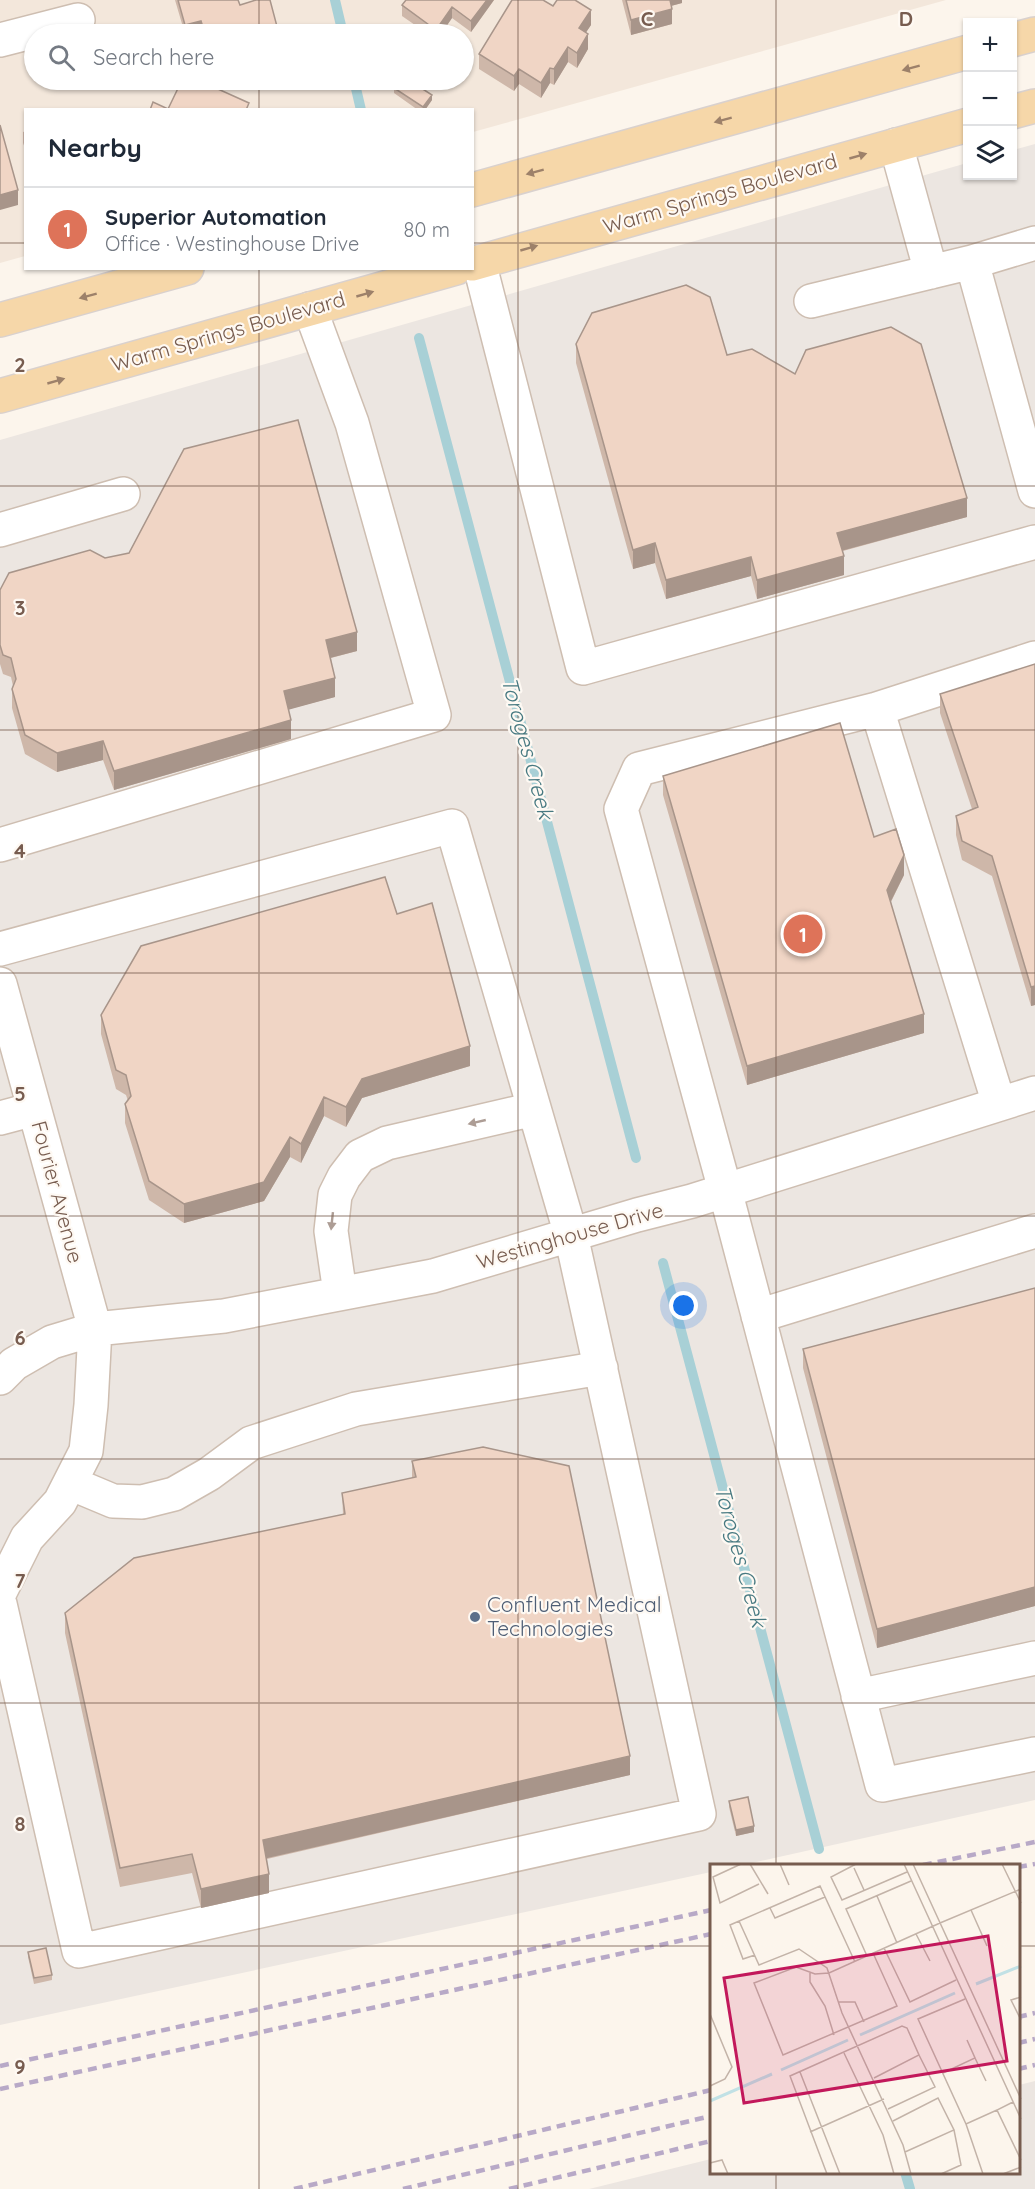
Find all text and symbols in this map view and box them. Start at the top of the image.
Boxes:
text: C [641,6,654,31]
text: D [899,6,913,31]
map controls [963,18,1017,180]
button: + [963,18,1017,72]
search box [24,24,474,90]
icon: search [45,41,78,74]
text: Search here [93,43,214,71]
one-way arrow [902,64,920,73]
button: − [963,72,1017,126]
one-way arrow [714,116,732,125]
button: layers [963,126,1017,180]
text: Nearby [48,131,142,164]
street label: Warm Springs Boulevard [600,147,840,239]
one-way arrow [849,151,867,160]
one-way arrow [526,168,544,177]
text: Superior Automation [105,203,327,231]
text: 1 [64,217,71,242]
text: 80 m [404,217,450,242]
text: Office · Westinghouse Drive [105,231,359,256]
one-way arrow [520,243,538,252]
street label: Warm Springs Boulevard [108,285,348,377]
one-way arrow [357,289,375,298]
one-way arrow [79,292,97,301]
text: 2 [14,352,26,377]
one-way arrow [47,375,65,385]
text: 3 [15,595,25,620]
water label: Toroges Creek [496,674,561,824]
text: 4 [14,838,26,863]
pin: 1 [784,912,822,956]
text: 5 [14,1081,26,1106]
street label: Fourier Avenue [26,1118,89,1266]
one-way arrow [467,1118,486,1127]
street label: Westinghouse Drive [473,1196,666,1274]
one-way arrow [327,1212,337,1231]
your location [669,1291,698,1320]
text: 6 [14,1325,26,1350]
water label: Toroges Creek [709,1482,774,1632]
text: 7 [15,1568,26,1593]
place label: Confluent Medical Technologies [487,1591,662,1641]
marker: Confluent Medical Technologies [468,1610,482,1624]
text: 8 [15,1811,26,1836]
inset map [710,1864,1020,2174]
text: 9 [14,2054,26,2079]

